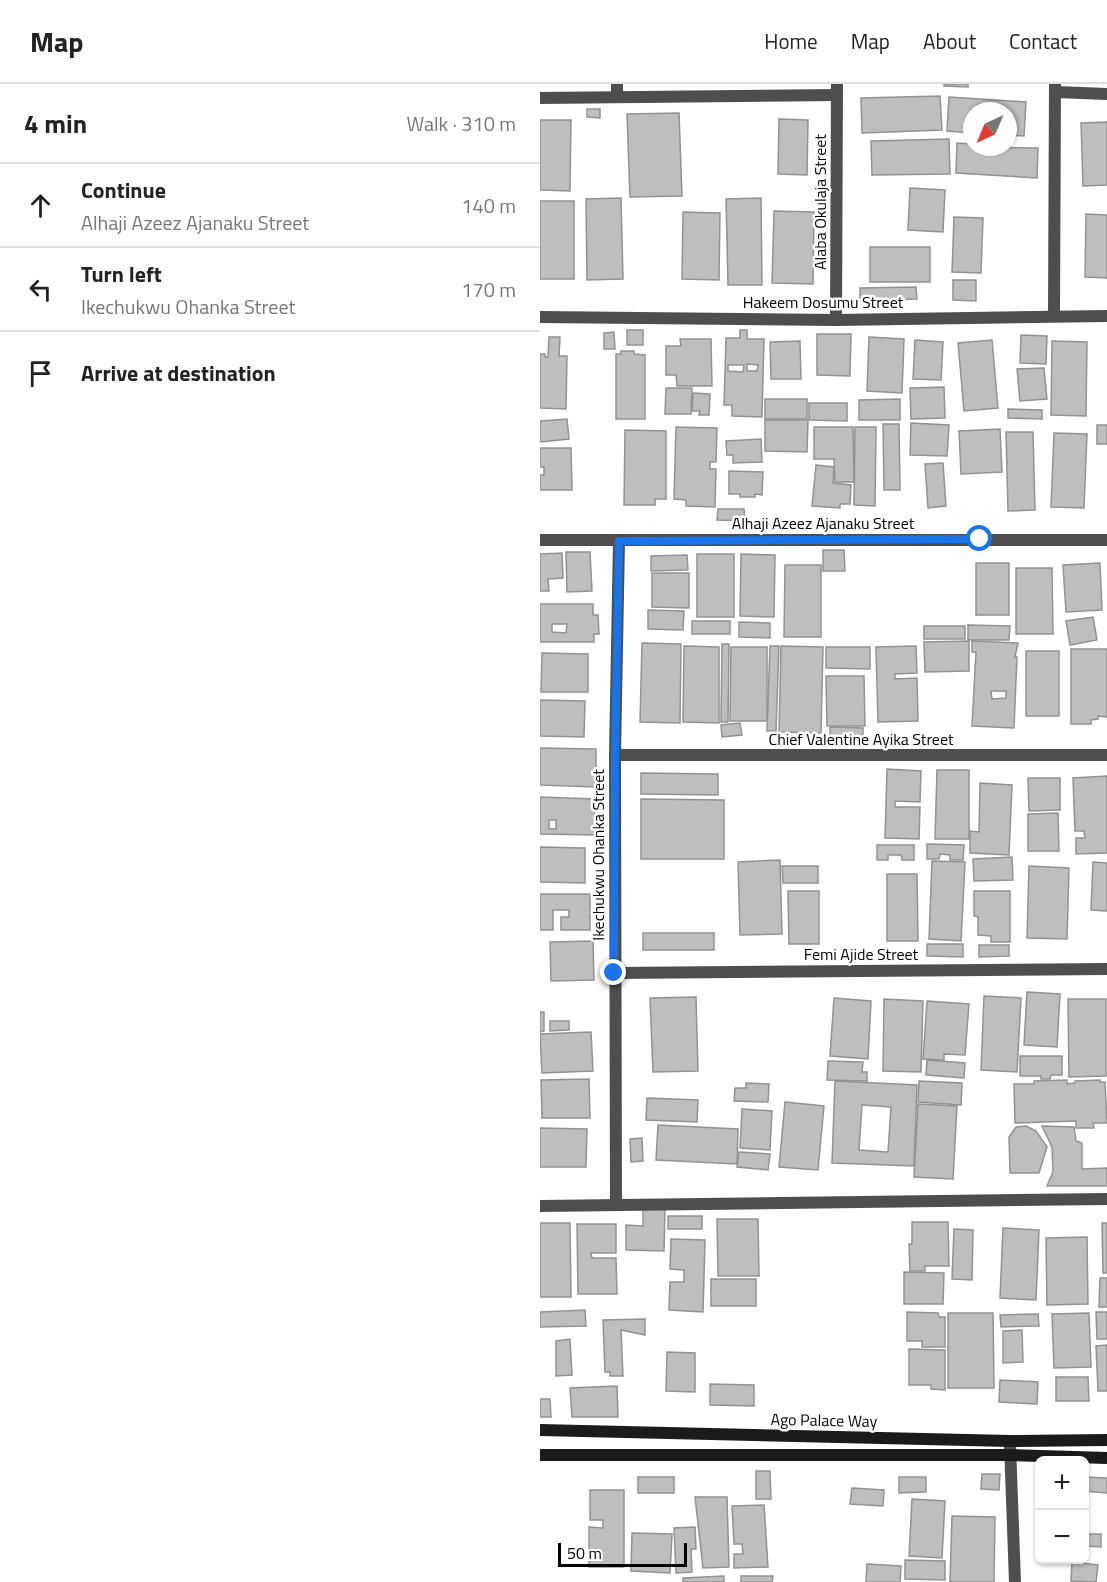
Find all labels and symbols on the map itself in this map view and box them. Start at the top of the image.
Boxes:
north arrow [963,102,1017,156]
street label: Alaba Okulaja Street [808,134,832,270]
street label: Hakeem Dosumu Street [743,290,904,314]
street label: Alhaji Azeez Ajanaku Street [732,511,915,535]
route start [966,525,992,551]
street label: Chief Valentine Ayika Street [768,727,954,751]
street label: Ikechukwu Ohanka Street [586,769,610,941]
street label: Femi Ajide Street [804,942,919,966]
route end [600,959,626,985]
street label: Ago Palace Way [770,1407,878,1433]
scale bar [558,1540,687,1568]

